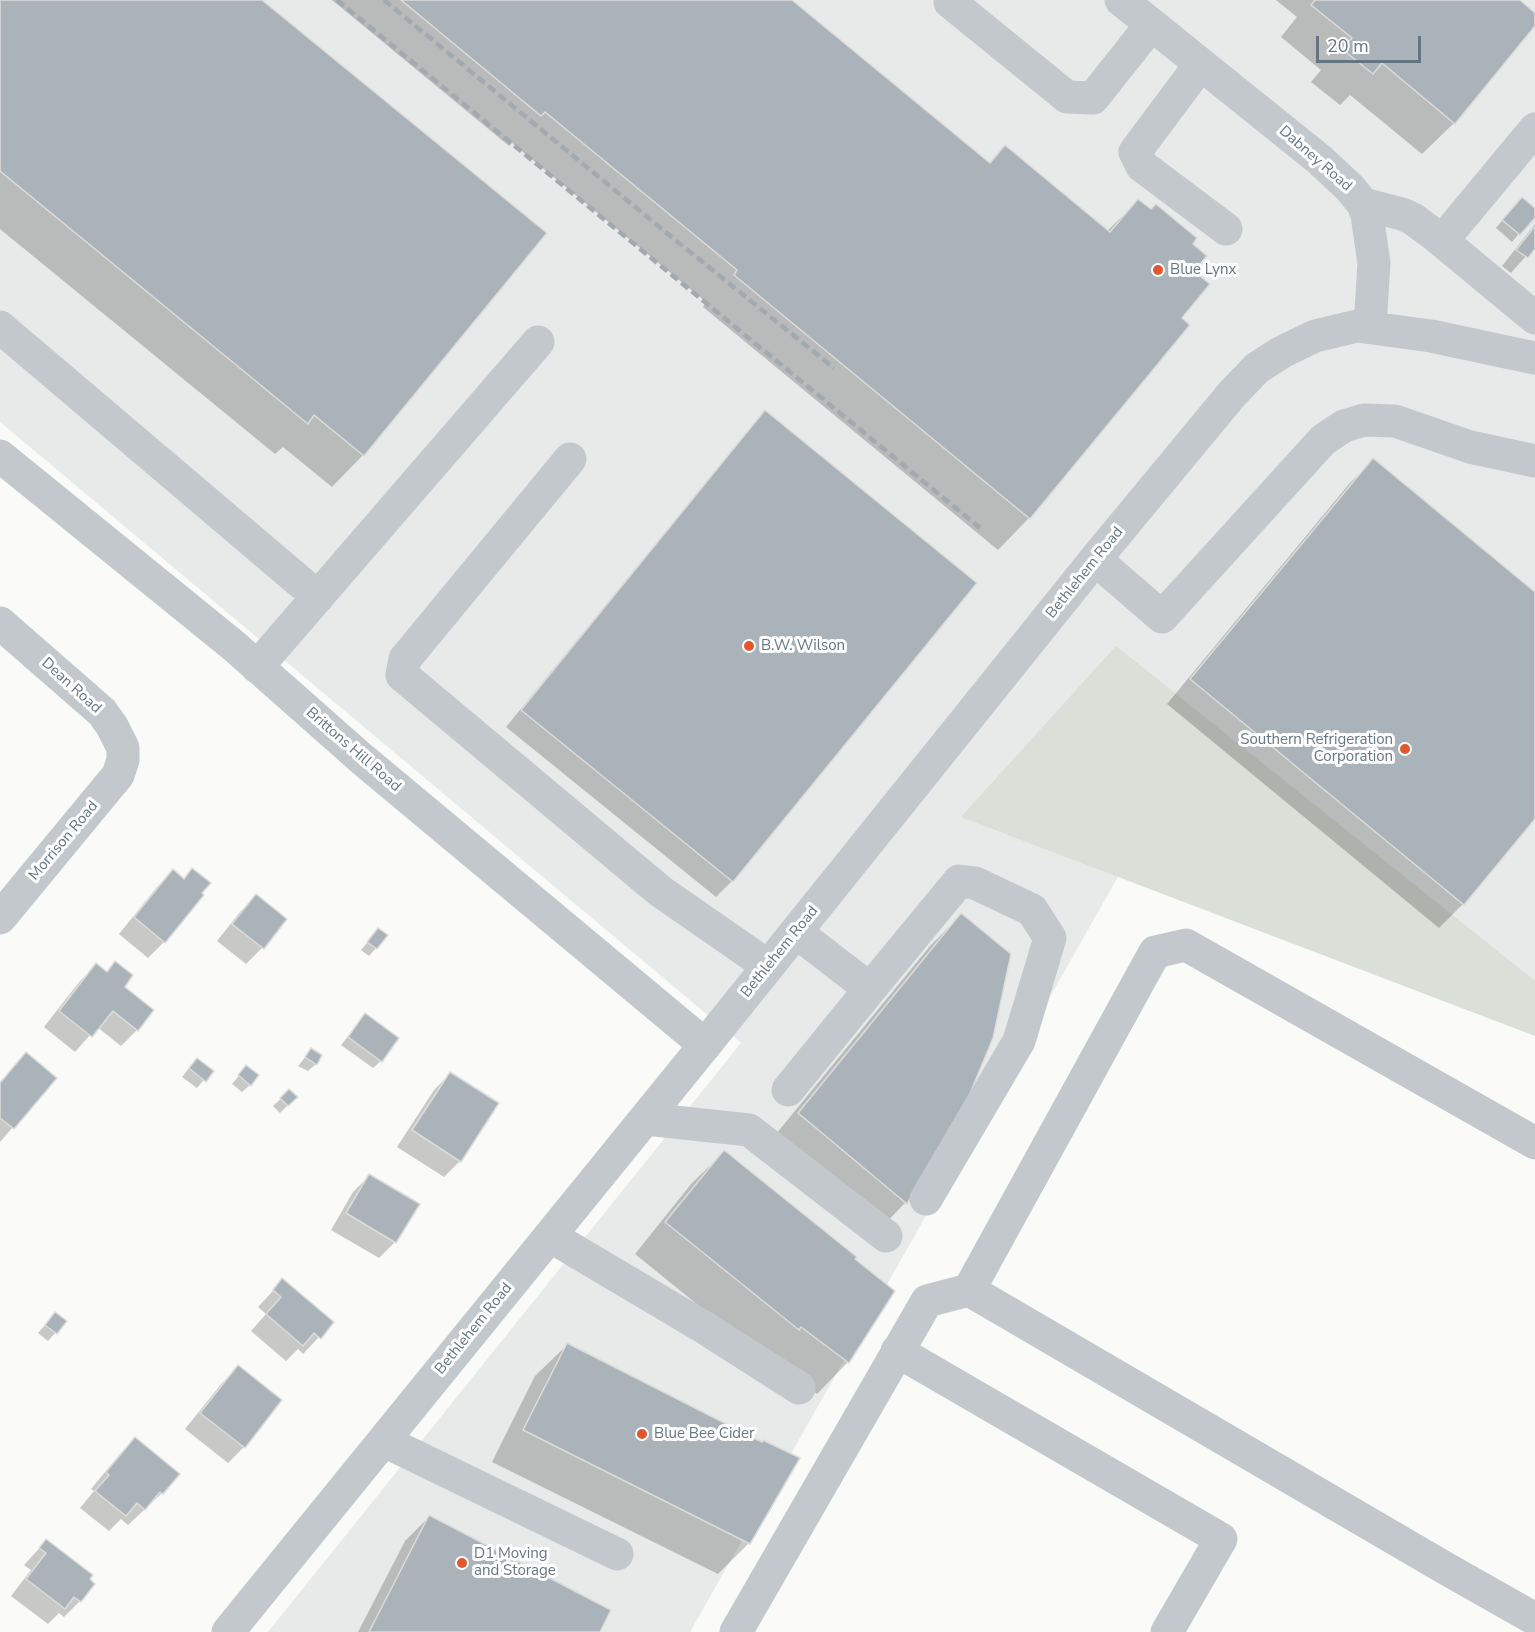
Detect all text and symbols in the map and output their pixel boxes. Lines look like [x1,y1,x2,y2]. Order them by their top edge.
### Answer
scale bar [1319,24,1424,62]
text: 20 m [1327,34,1369,58]
street label: Dabney Road [1275,122,1355,196]
place label: Blue Lynx [1170,261,1236,279]
marker: Blue Lynx [1151,263,1165,277]
street label: Bethlehem Road [1043,524,1127,622]
place label: B.W. Wilson [761,637,845,655]
marker: B.W. Wilson [742,639,756,653]
street label: Dean Road [37,654,105,718]
street label: Brittons Hill Road [302,704,404,796]
place label: Southern Refrigeration Corporation [1240,731,1393,766]
marker: Southern Refrigeration Corporation [1398,742,1412,756]
street label: Morrison Road [26,798,102,884]
street label: Bethlehem Road [738,903,822,1001]
street label: Bethlehem Road [432,1280,516,1378]
place label: Blue Bee Cider [654,1425,754,1443]
marker: Blue Bee Cider [635,1427,649,1441]
place label: D1 Moving and Storage [474,1545,556,1580]
marker: D1 Moving and Storage [455,1556,469,1570]

